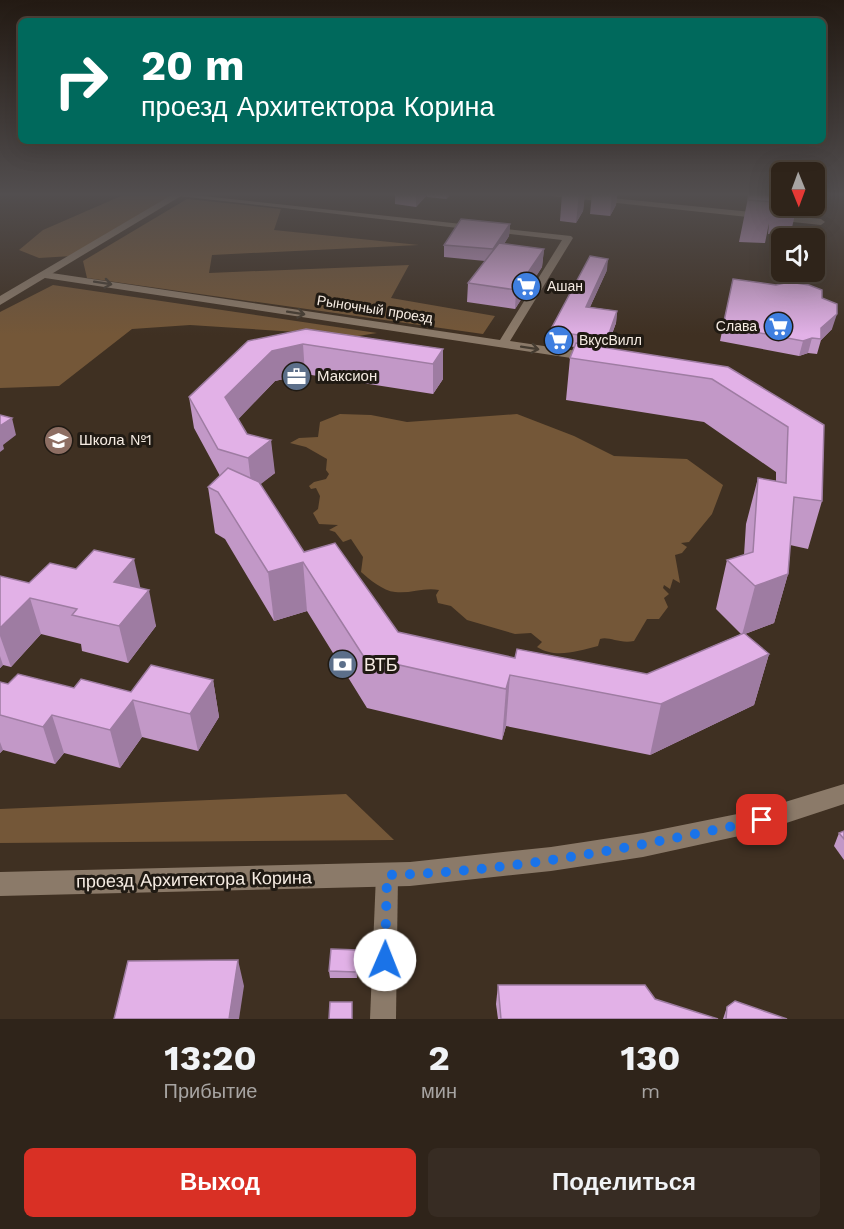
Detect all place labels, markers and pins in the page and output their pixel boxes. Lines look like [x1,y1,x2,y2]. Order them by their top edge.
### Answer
supermarket icon: Ашан [510,270,542,302]
place label: Ашан [547,278,583,294]
supermarket icon: Слава [762,310,794,342]
place label: Слава [716,318,757,334]
supermarket icon: ВкусВилл [542,324,574,356]
place label: ВкусВилл [579,332,642,348]
office icon: Максион [280,360,312,392]
place label: Максион [317,367,377,385]
school or university icon: Школа №1 [42,424,74,456]
place label: Школа №1 [79,431,152,449]
bank icon: ВТБ [327,648,359,680]
place label: ВТБ [364,654,398,675]
pin [736,794,787,845]

